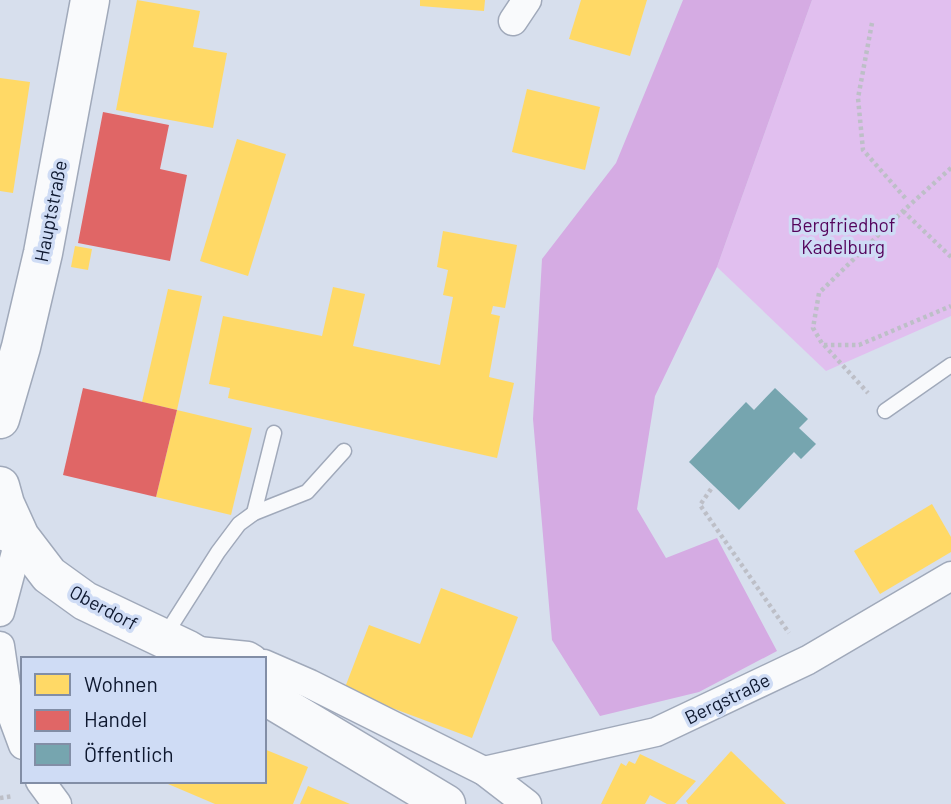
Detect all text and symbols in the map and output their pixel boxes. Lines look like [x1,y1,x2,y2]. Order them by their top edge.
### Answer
street label: Hauptstraße [29,158,71,264]
park label: Bergfriedhof Kadelburg [790,213,896,258]
street label: Oberdorf [66,580,142,634]
legend [21,657,266,783]
street label: Bergstraße [681,667,773,729]
text: Wohnen [84,671,158,696]
text: Handel [84,706,147,731]
text: Öffentlich [84,741,174,766]

